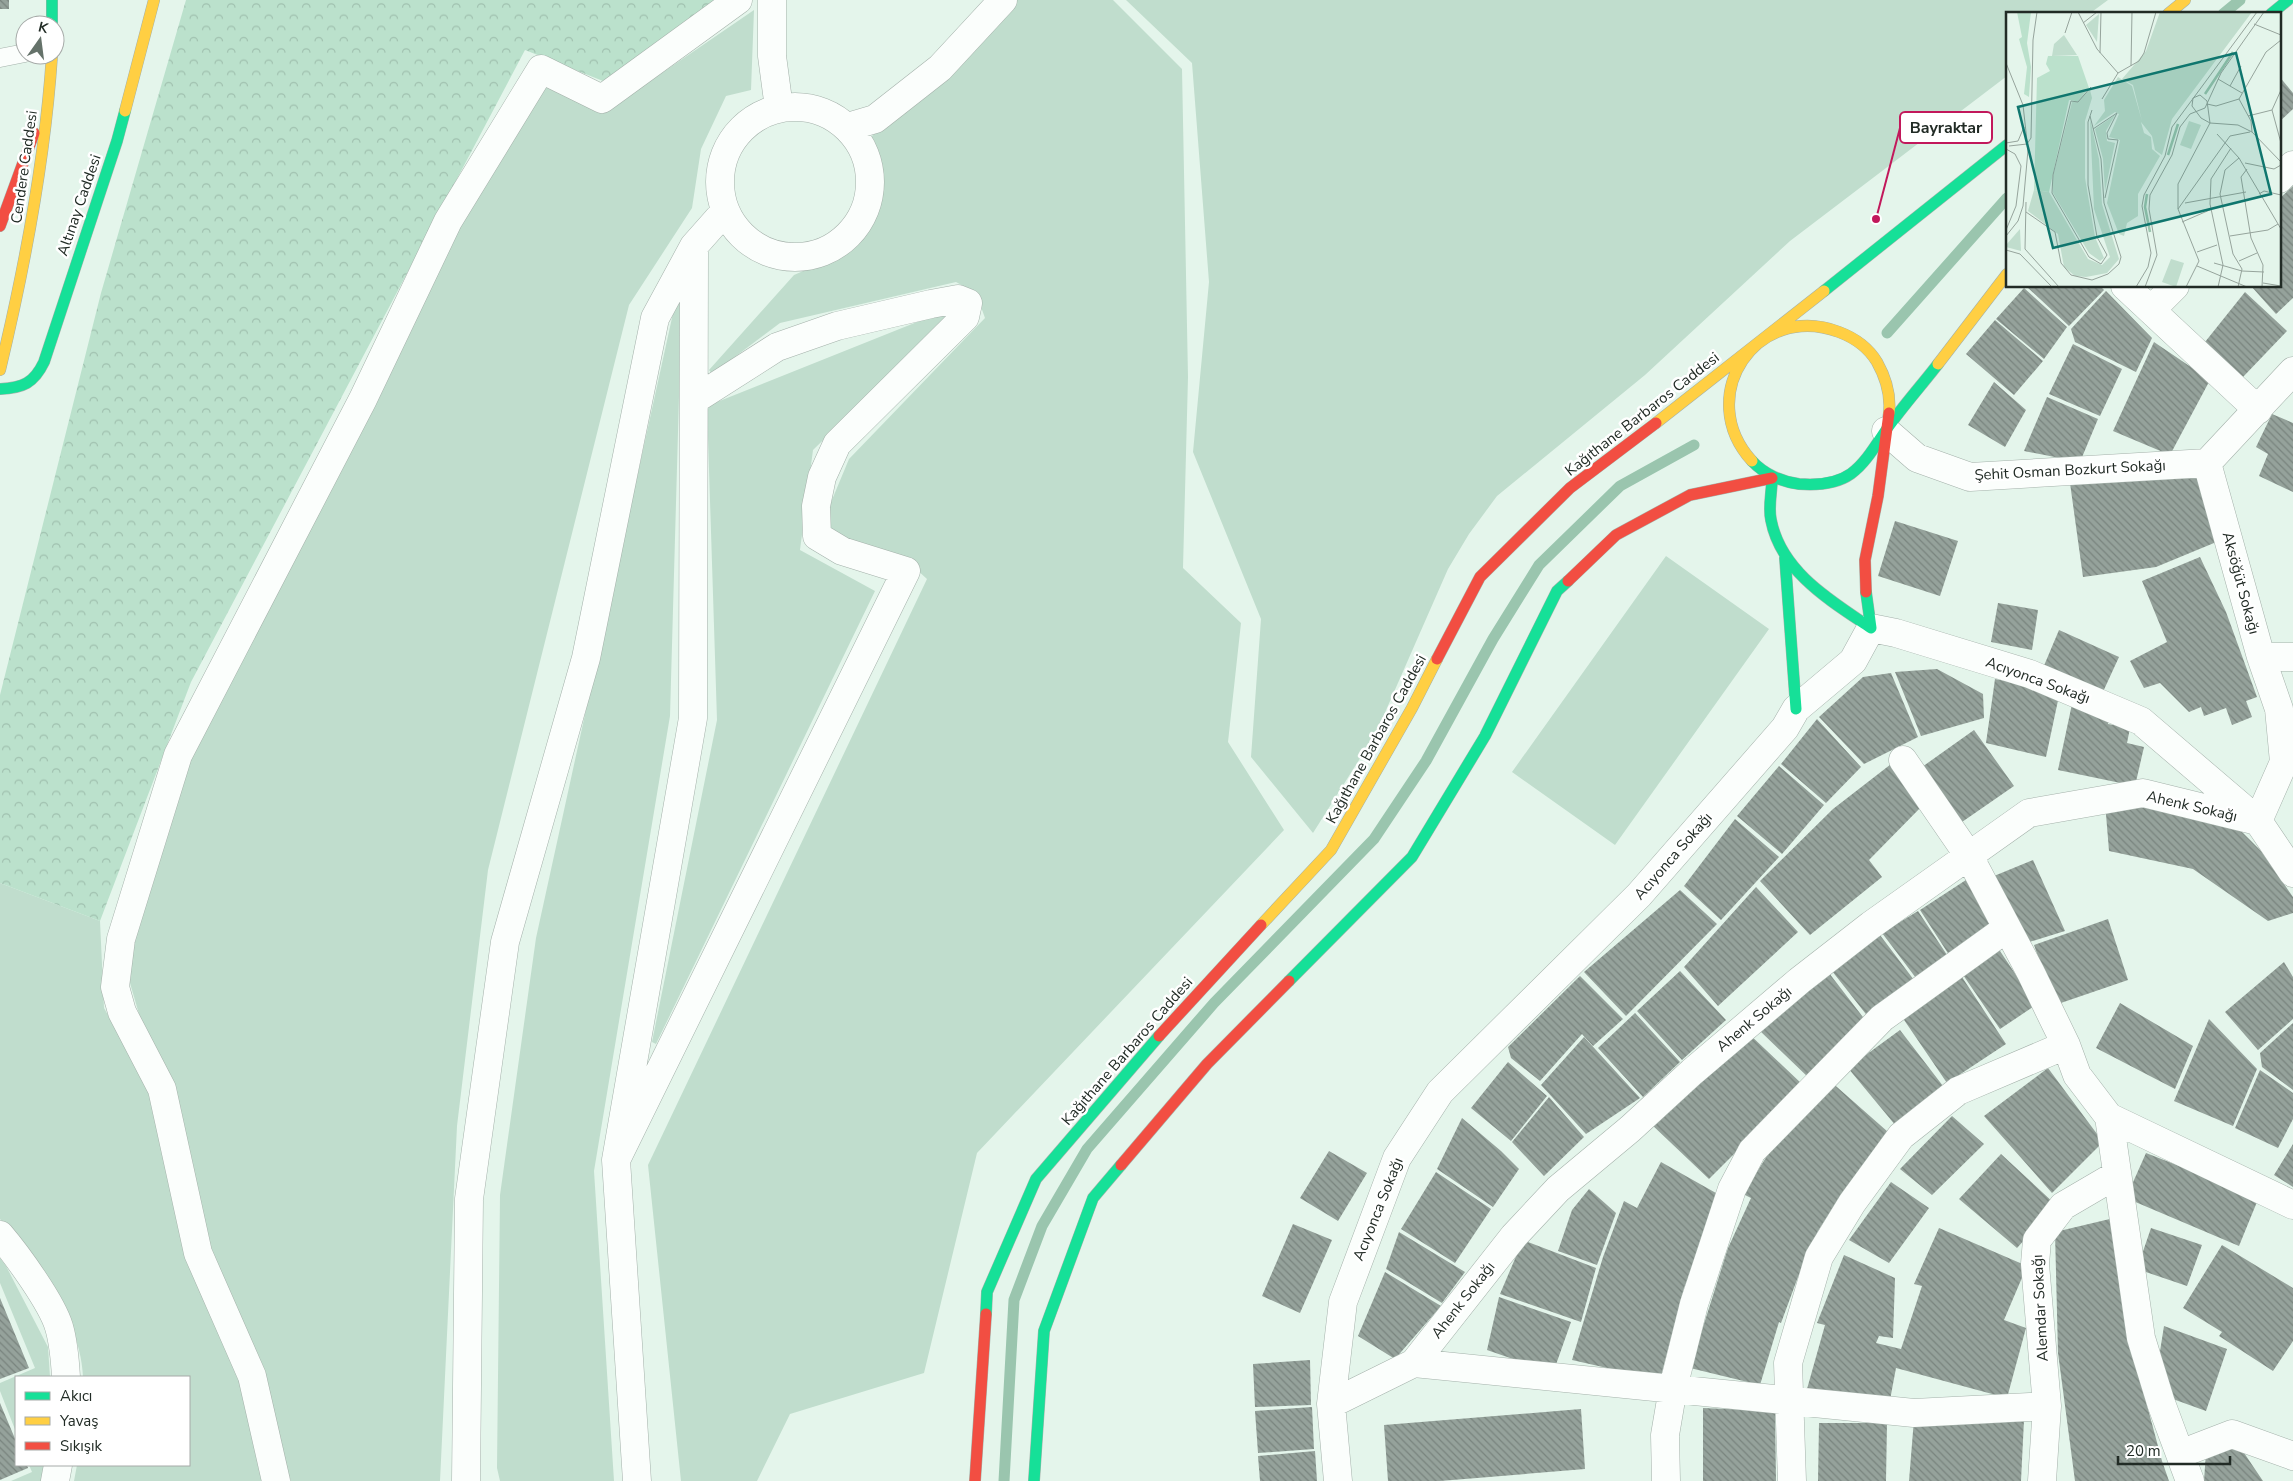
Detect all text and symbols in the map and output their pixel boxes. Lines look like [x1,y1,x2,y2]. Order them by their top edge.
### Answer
inset map [2006,12,2280,288]
north arrow [15,15,65,65]
text: K [36,18,51,38]
street label: Cendere Caddesi [6,109,42,225]
callout: Bayraktar [1900,112,1992,143]
text: Bayraktar [1910,117,1983,139]
street label: Altınay Caddesi [52,152,106,258]
street label: Kağıthane Barbaros Caddesi [1561,347,1723,481]
street label: Şehit Osman Bozkurt Sokağı [1974,455,2166,485]
street label: Aksöğüt Sokağı [2218,530,2264,636]
street label: Kağıthane Barbaros Caddesi [1321,651,1431,827]
street label: Acıyonca Sokağı [1983,652,2093,708]
street label: Ahenk Sokağı [2145,786,2239,826]
street label: Acıyonca Sokağı [1629,808,1717,904]
street label: Kağıthane Barbaros Caddesi [1057,973,1197,1129]
street label: Ahenk Sokağı [1712,982,1796,1056]
street label: Acıyonca Sokağı [1348,1154,1408,1264]
street label: Alemdar Sokağı [2027,1254,2053,1362]
street label: Ahenk Sokağı [1427,1257,1499,1343]
legend [15,1376,190,1466]
text: Akıcı [60,1386,92,1406]
text: Yavaş [59,1411,98,1431]
scale bar [2118,1434,2230,1466]
text: Sıkışık [60,1436,102,1456]
text: 20 m [2126,1441,2161,1461]

